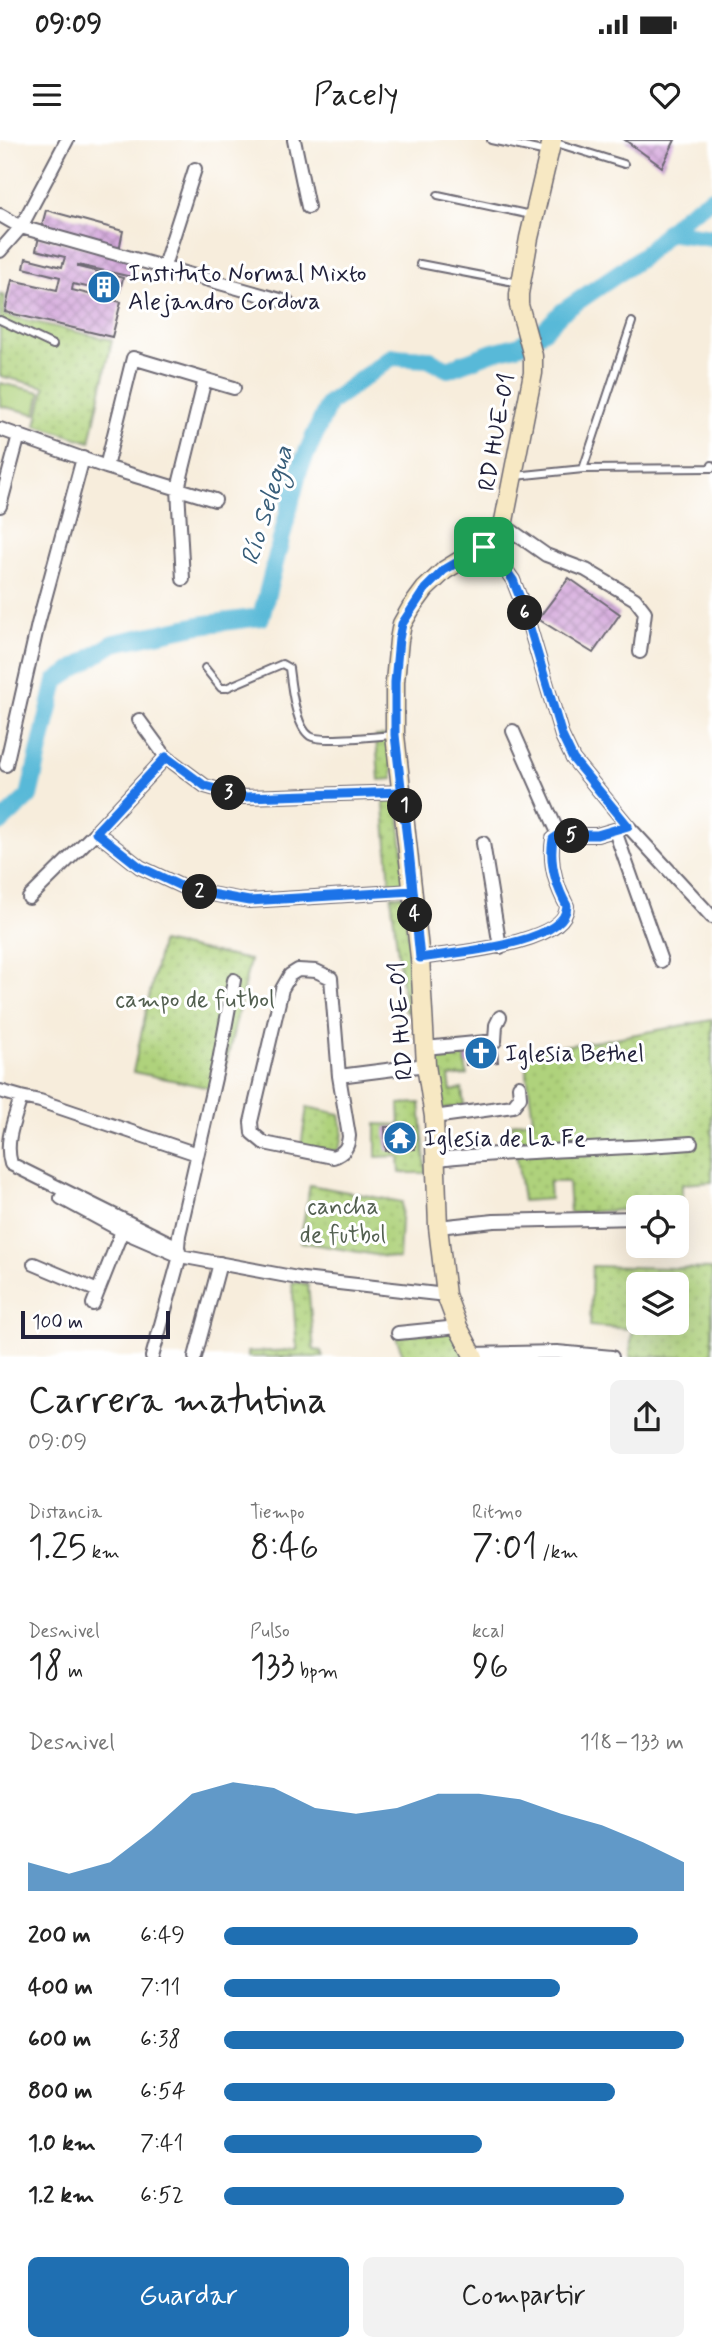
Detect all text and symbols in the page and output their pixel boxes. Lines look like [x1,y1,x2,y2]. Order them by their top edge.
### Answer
text: 09:09 [35,8,102,42]
text: Pacely [313,74,399,116]
icon: menu [28,76,66,114]
icon: heart [646,76,684,114]
place label: Instituto Normal Mixto Alejandro Cordova [128,259,367,318]
building icon: Instituto Normal Mixto Alejandro Cordova [85,268,123,306]
street label: RD HUE-01 [472,371,523,493]
water label: Río Selegua [234,442,304,570]
pin [454,517,514,577]
icon: arrive [465,528,503,566]
pin: 6 [508,596,542,630]
text: 6 [520,600,529,625]
pin: 3 [212,776,246,810]
text: 3 [224,780,233,805]
pin: 1 [388,788,422,824]
text: 1 [400,793,409,818]
pin: 5 [554,818,590,854]
text: 5 [566,823,577,848]
pin: 2 [182,874,218,910]
text: 2 [195,879,204,904]
pin: 4 [398,898,432,932]
text: 4 [409,902,420,927]
street label: RD HUE-01 [382,961,421,1081]
park label: campo de futbol [115,985,275,1016]
church icon: Iglesia Bethel [462,1034,500,1072]
place label: Iglesia Bethel [505,1039,644,1070]
temple icon: Iglesia de La Fe [381,1119,419,1157]
place label: Iglesia de La Fe [424,1124,586,1155]
park label: cancha de futbol [300,1192,386,1251]
map controls [626,1195,689,1335]
button: locate [626,1195,689,1258]
button: layers [626,1272,689,1335]
scale bar [21,1308,170,1340]
text: 100 m [32,1310,83,1335]
text: Carrera matutina [28,1377,327,1426]
button: share [610,1380,684,1454]
text: 09:09 [28,1428,87,1458]
text: Distancia [28,1500,102,1525]
text: Tiempo [250,1500,305,1525]
text: Ritmo [472,1500,522,1525]
text: 1.25 [28,1525,87,1571]
text: 8:46 [250,1525,319,1571]
text: 7:01 [472,1525,537,1571]
text: km [87,1540,120,1565]
text: /km [537,1540,578,1565]
text: Desnivel [28,1619,100,1644]
text: Pulso [250,1619,290,1644]
text: kcal [472,1619,504,1644]
text: 18 [28,1644,63,1690]
text: 133 [250,1644,295,1690]
text: 96 [472,1644,509,1690]
text: m [63,1659,83,1684]
text: bpm [295,1659,338,1684]
text: Desnivel [28,1728,115,1758]
text: 118–133 m [580,1728,684,1758]
text: 200 m [28,1921,91,1951]
text: 6:49 [140,1921,185,1951]
text: 400 m [28,1973,93,2003]
text: 7:11 [140,1973,180,2003]
text: 600 m [28,2025,91,2055]
text: 6:38 [140,2025,181,2055]
text: 800 m [28,2077,92,2107]
text: 6:54 [140,2077,186,2107]
text: 1.0 km [28,2129,96,2159]
text: 7:41 [140,2129,183,2159]
text: 1.2 km [28,2181,94,2211]
text: 6:52 [140,2181,184,2211]
button: Guardar [28,2257,349,2337]
button: Compartir [363,2257,684,2337]

